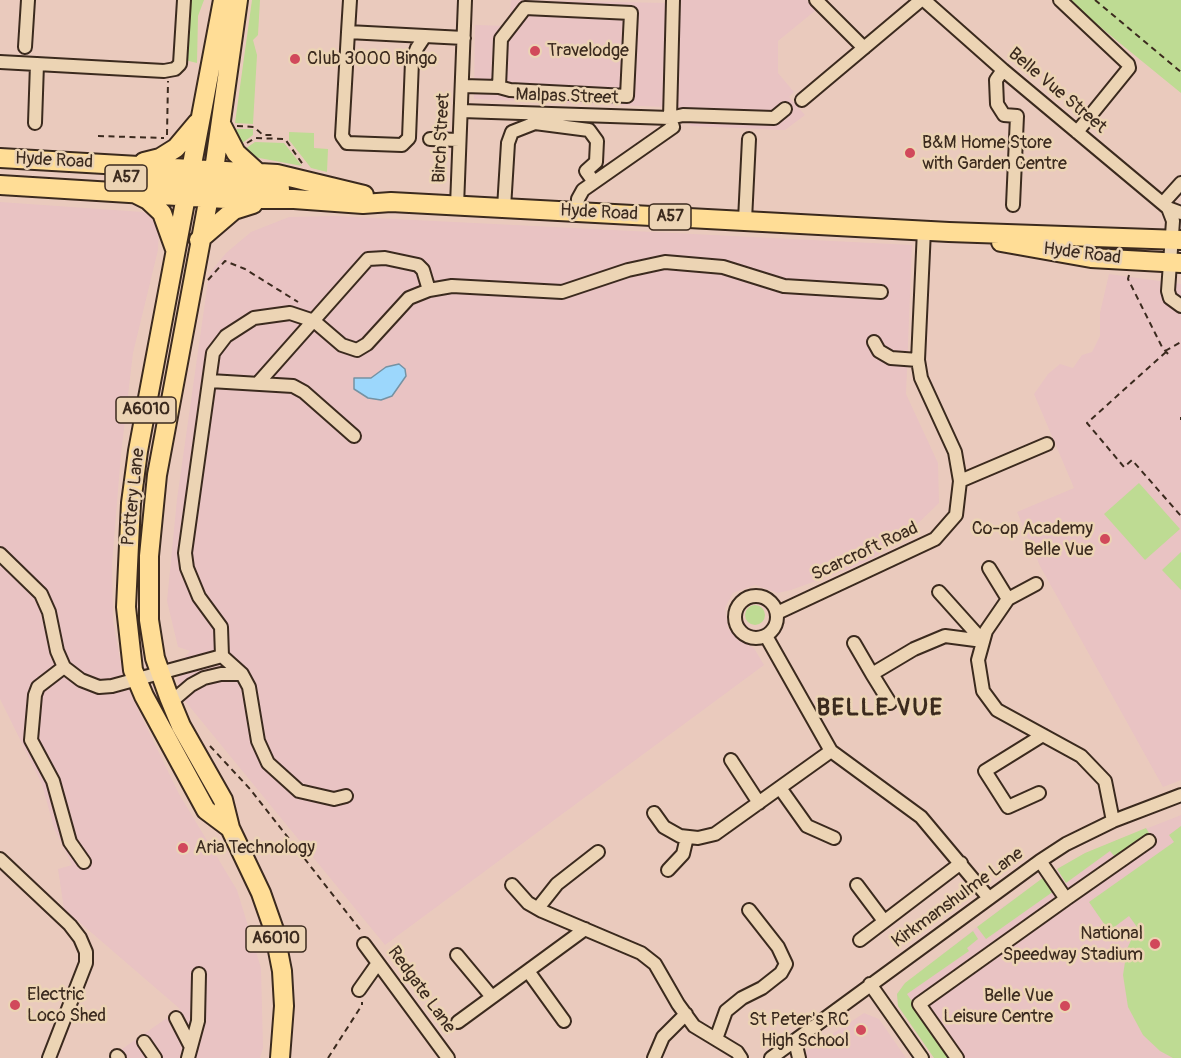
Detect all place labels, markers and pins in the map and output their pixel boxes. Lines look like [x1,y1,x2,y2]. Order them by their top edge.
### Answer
place label: Travelodge [547,40,629,62]
marker: Travelodge [528,44,542,58]
place label: Club 3000 Bingo [307,48,437,70]
marker: Club 3000 Bingo [288,52,302,66]
place label: B&M Home Store with Garden Centre [922,132,1067,174]
marker: B&M Home Store with Garden Centre [903,146,917,160]
place label: Co-op Academy Belle Vue [972,518,1093,560]
marker: Co-op Academy Belle Vue [1098,532,1112,546]
place label: Aria Technology [195,837,315,859]
marker: Aria Technology [176,841,190,855]
place label: National Speedway Stadium [1003,923,1143,966]
marker: National Speedway Stadium [1148,937,1162,951]
place label: Electric Loco Shed [27,984,106,1026]
place label: Belle Vue Leisure Centre [943,985,1053,1028]
marker: Electric Loco Shed [8,998,22,1012]
marker: Belle Vue Leisure Centre [1058,999,1072,1013]
place label: St Peter's RC High School [749,1009,849,1052]
marker: St Peter's RC High School [854,1023,868,1037]

